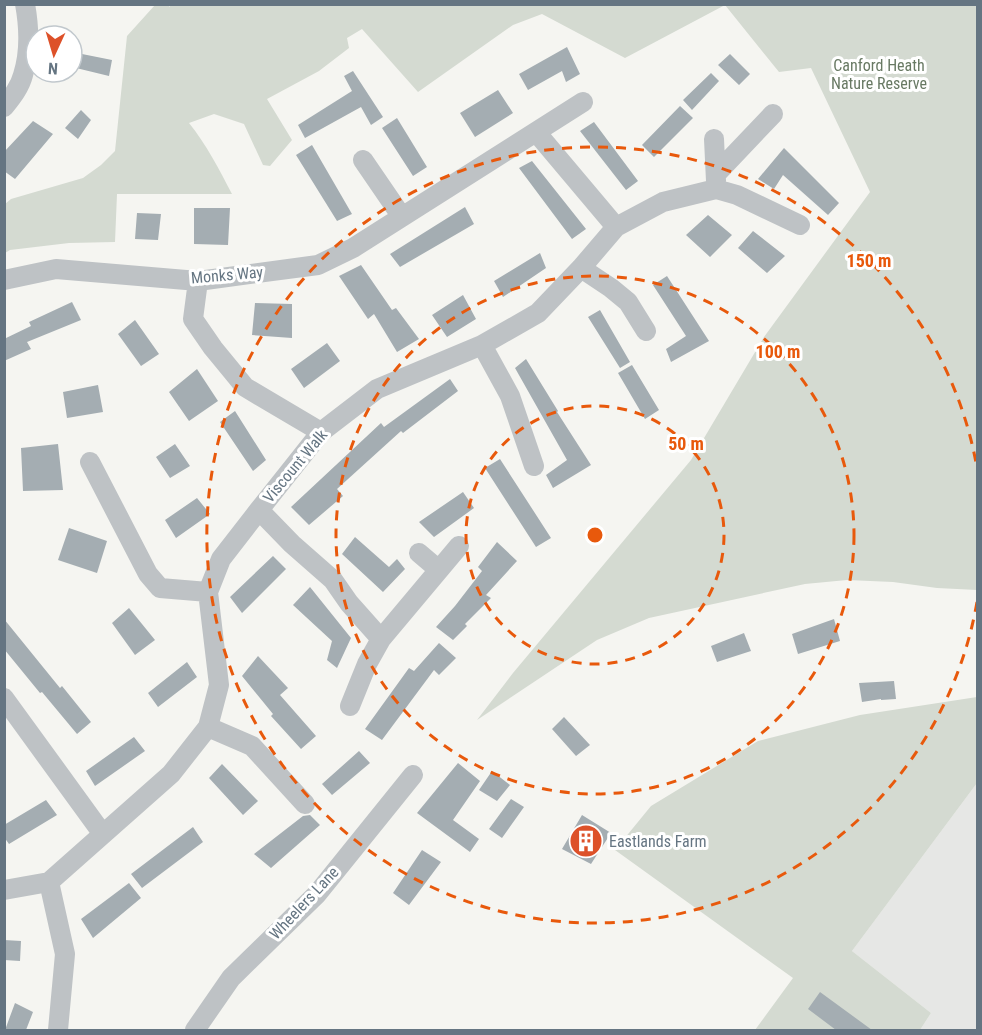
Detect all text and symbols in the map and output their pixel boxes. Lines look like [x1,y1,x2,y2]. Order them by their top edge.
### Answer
north arrow [24,24,84,84]
park label: Canford Heath Nature Reserve [831,56,927,93]
text: N [47,59,59,78]
text: 150 m [847,250,891,271]
street label: Monks Way [190,262,264,288]
text: 100 m [756,341,800,362]
street label: Viscount Walk [259,425,332,506]
text: 50 m [668,433,704,454]
centre of rings [585,525,605,545]
building icon: Eastlands Farm [568,823,604,859]
place label: Eastlands Farm [609,832,707,851]
street label: Wheelers Lane [266,863,342,943]

